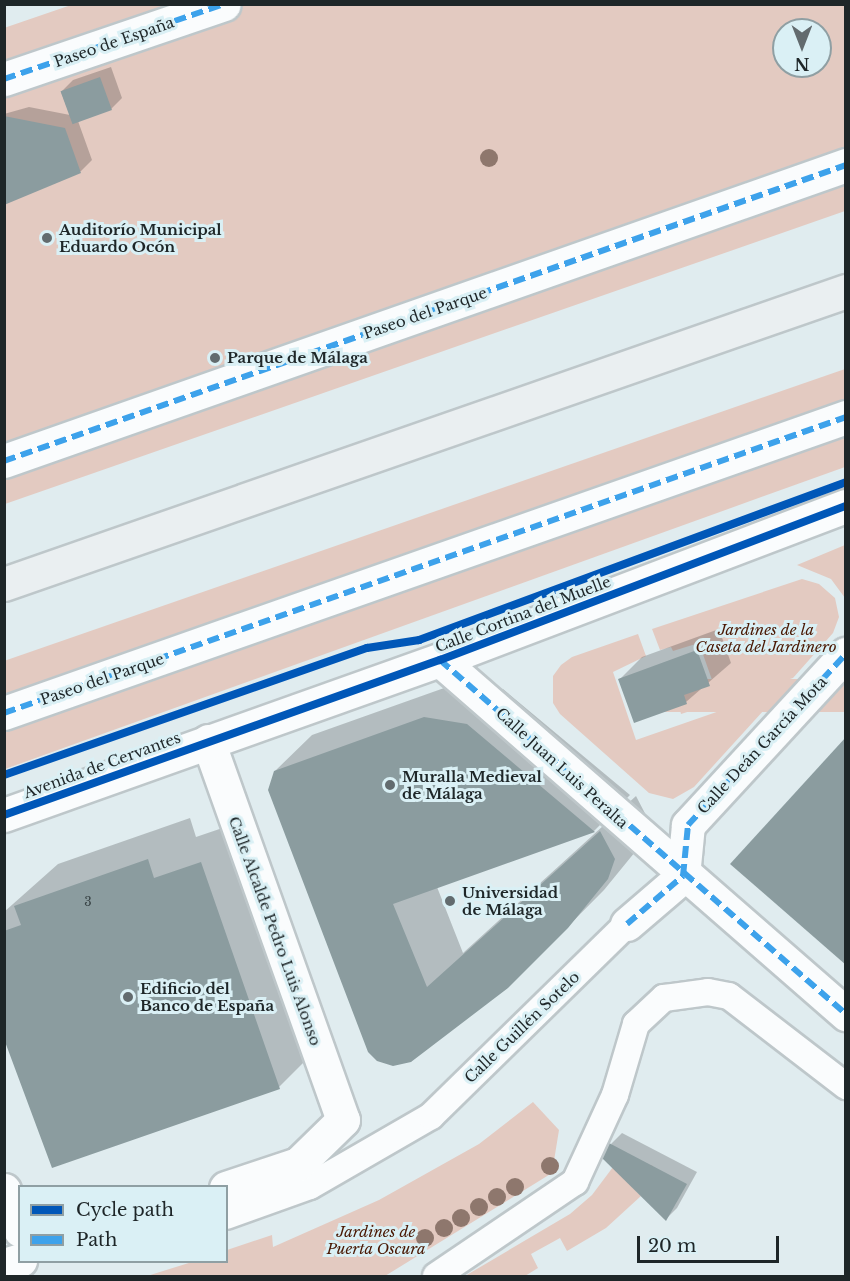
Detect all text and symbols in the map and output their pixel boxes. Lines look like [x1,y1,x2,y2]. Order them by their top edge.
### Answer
street label: Paseo de España [52,13,176,71]
north arrow [772,18,832,78]
text: N [794,54,810,74]
place label: Auditorío Municipal Eduardo Ocón [59,220,222,255]
marker: Auditorío Municipal Eduardo Ocón [40,231,54,245]
street label: Paseo del Parque [361,283,489,343]
place label: Parque de Málaga [227,349,368,367]
marker: Parque de Málaga [208,351,222,365]
street label: Calle Cortina del Muelle [433,572,613,656]
park label: Jardines de la Caseta del Jardinero [695,620,837,655]
street label: Paseo del Parque [38,649,166,709]
street label: Calle Deán García Mota [693,672,831,818]
street label: Calle Juan Luis Peralta [492,704,632,832]
street label: Avenida de Cervantes [21,728,183,802]
place label: Muralla Medieval de Málaga [402,767,542,802]
marker: Muralla Medieval de Málaga [383,778,397,792]
street label: Calle Alcalde Pedro Luis Alonso [225,813,325,1049]
place label: Universidad de Málaga [462,883,558,918]
marker: Universidad de Málaga [443,894,457,908]
house number: 3 [84,895,92,909]
street label: Calle Guillén Sotelo [461,968,583,1086]
place label: Edificio del Banco de España [140,979,274,1014]
marker: Edificio del Banco de España [121,990,135,1004]
legend [18,1185,228,1263]
text: Cycle path [76,1199,174,1221]
park label: Jardines de Puerta Oscura [326,1222,426,1257]
scale bar [640,1224,782,1262]
text: Path [76,1229,117,1251]
text: 20 m [648,1235,696,1257]

